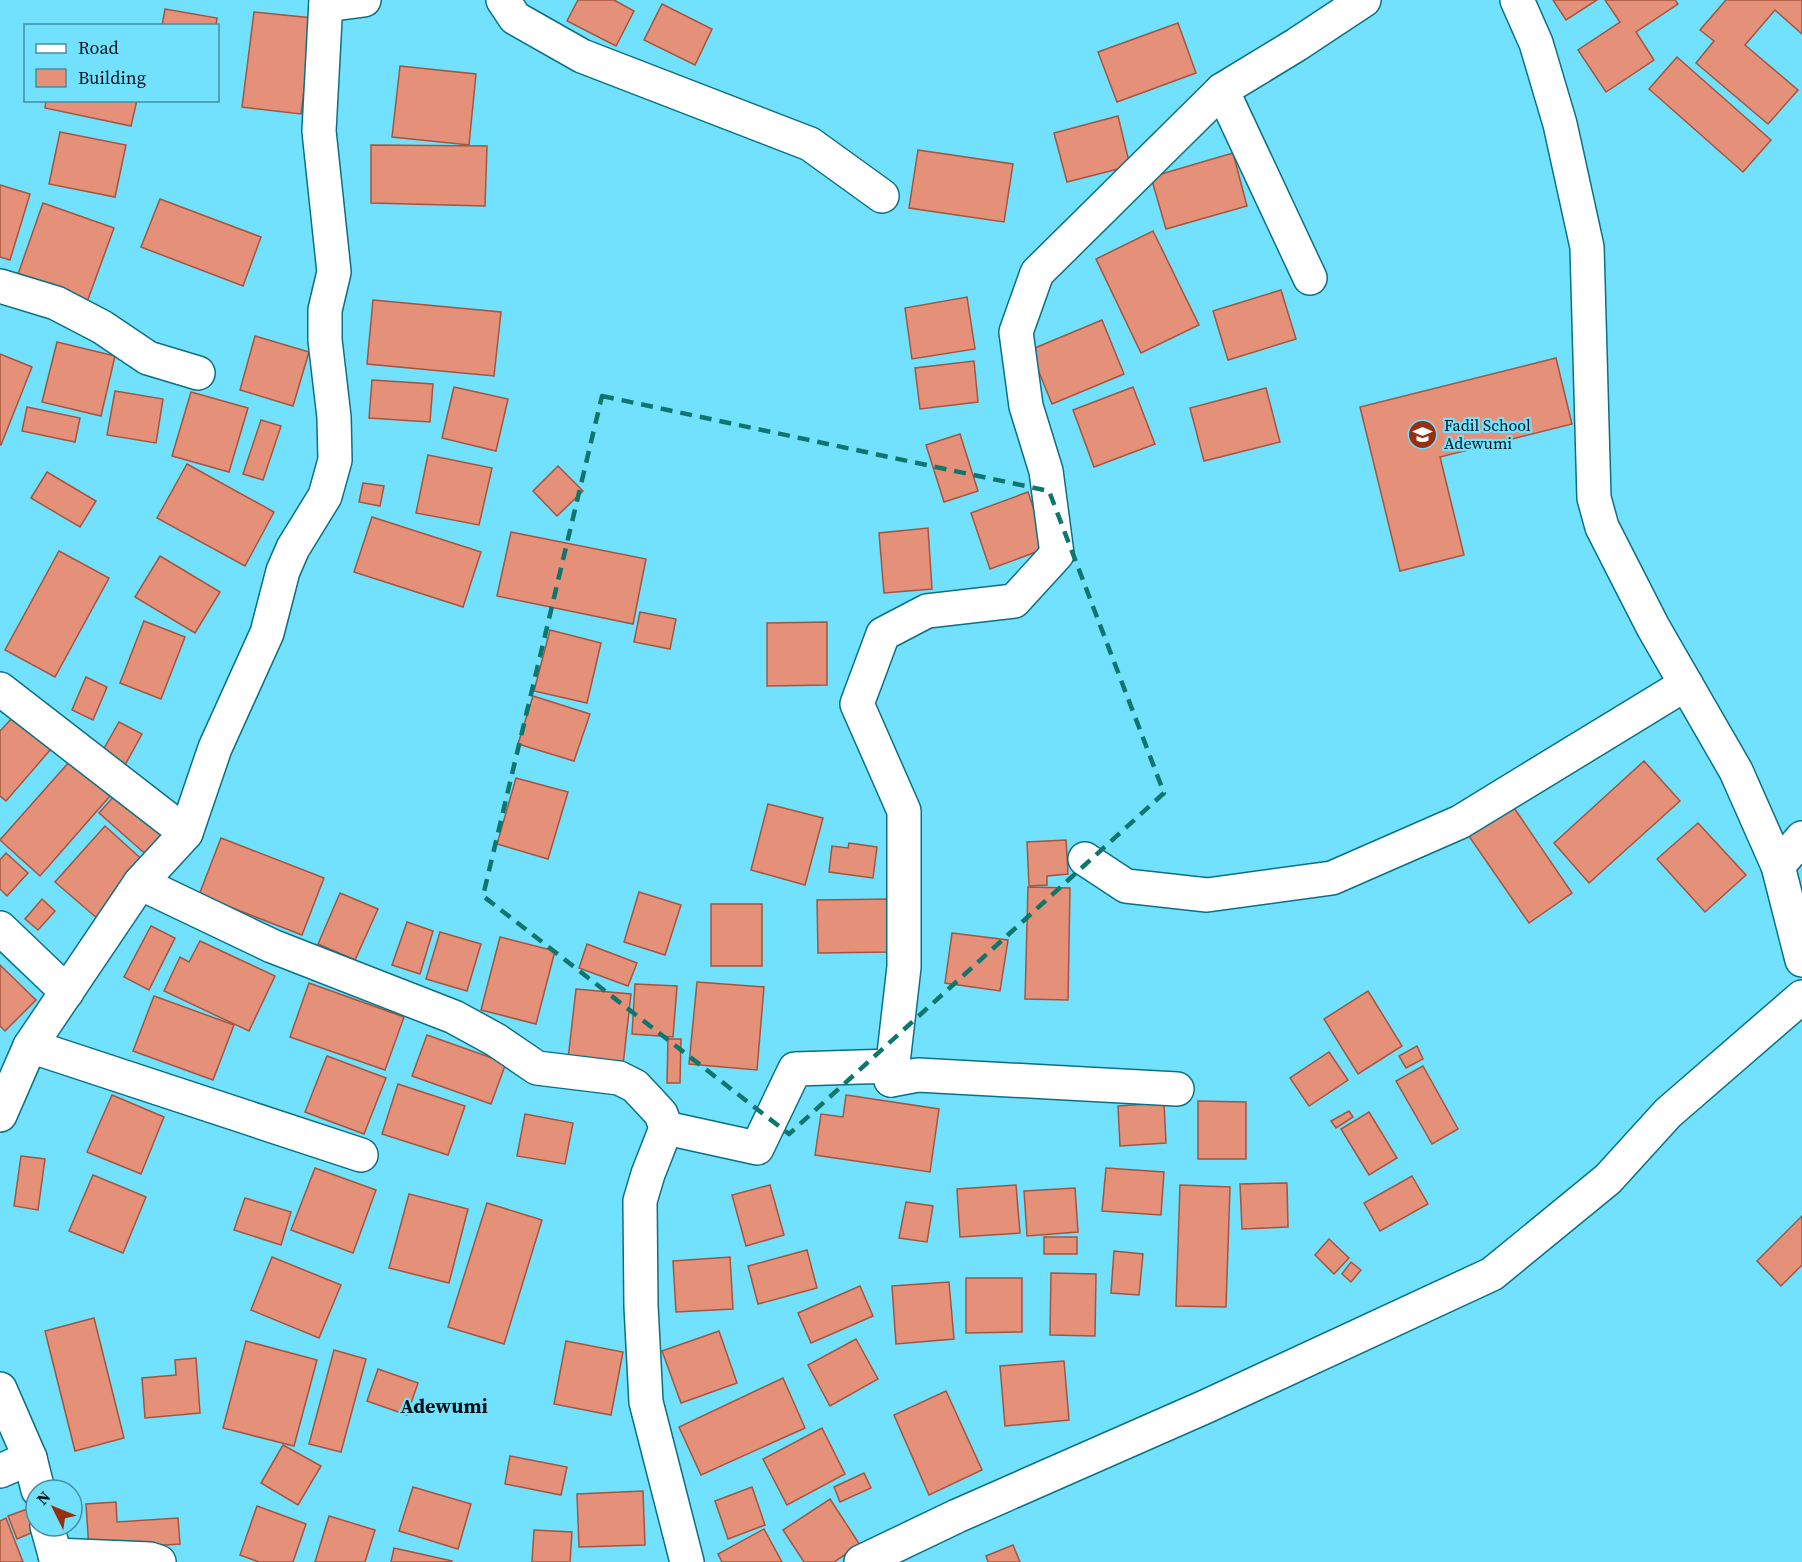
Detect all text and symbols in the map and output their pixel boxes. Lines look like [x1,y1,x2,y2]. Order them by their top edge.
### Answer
legend [24,24,219,102]
text: Road [78,35,119,60]
text: Building [78,65,146,90]
place label: Fadil School Adewumi [1444,414,1531,454]
school or university icon: Fadil School Adewumi [1407,418,1439,450]
district label: Adewumi [400,1392,488,1420]
north arrow [24,1478,84,1538]
text: N [31,1486,55,1510]

